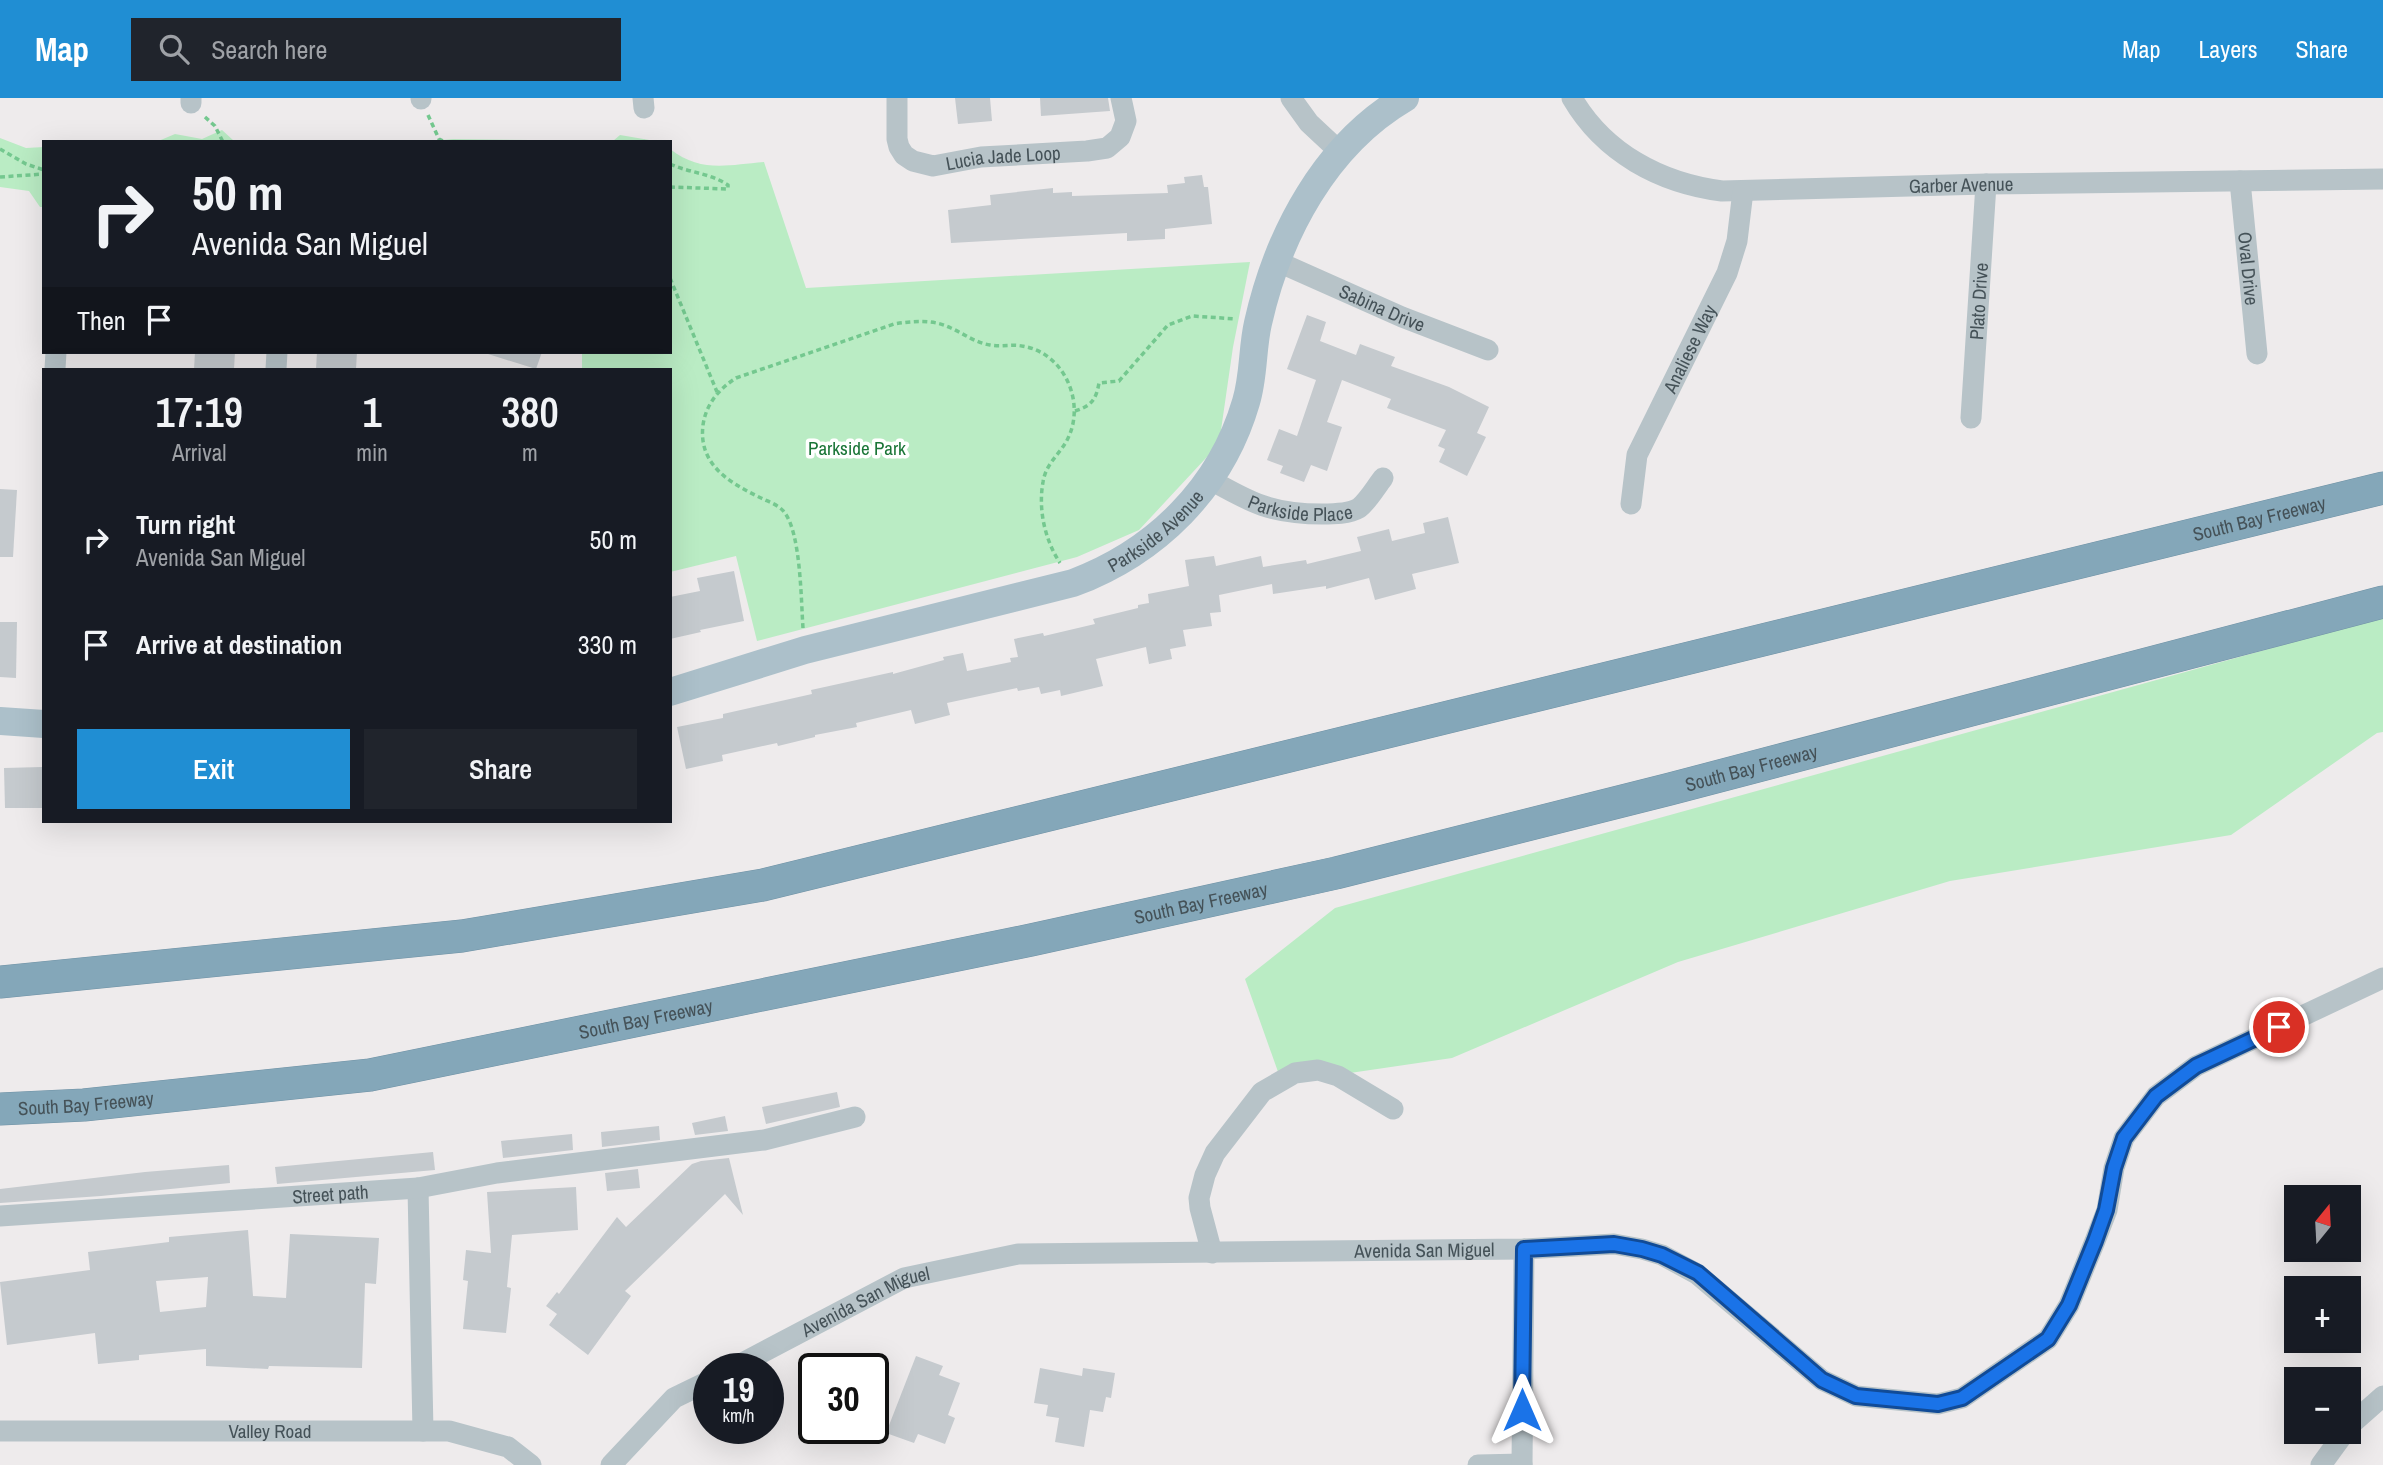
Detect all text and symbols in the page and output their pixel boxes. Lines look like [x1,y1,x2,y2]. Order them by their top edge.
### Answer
search box [131,18,621,81]
text: Map [35,27,89,71]
icon: search [155,30,193,68]
text: Search here [211,32,327,67]
text: Map [2122,33,2160,65]
text: Layers [2198,33,2257,65]
text: Share [2295,33,2348,65]
street label: Lucia Jade Loop [944,140,1061,176]
text: 50 m [192,159,284,225]
icon: right [77,168,168,259]
street label: Garber Avenue [1908,171,2013,199]
text: Avenida San Miguel [192,222,428,265]
street label: Oval Drive [2232,231,2265,307]
street label: Plato Drive [1963,262,1994,341]
street label: Sabina Drive [1335,278,1429,338]
street label: Analiese Way [1656,300,1723,398]
icon: arrive [140,301,178,339]
text: Then [77,303,126,338]
text: 17:19 [155,384,243,440]
text: 1 [362,384,382,440]
text: 380 [501,384,559,440]
park label: Parkside Park [808,435,906,461]
text: Arrival [172,437,226,468]
text: min [356,437,388,468]
text: m [522,437,538,468]
street label: Parkside Avenue [1103,484,1209,578]
street label: Parkside Place [1244,488,1355,527]
street label: South Bay Freeway [2190,489,2329,547]
text: Turn right [136,507,235,542]
icon: right [77,521,115,559]
text: 50 m [590,522,637,557]
text: Avenida San Miguel [136,542,306,573]
icon: arrive [77,626,115,664]
text: Arrive at destination [136,627,342,662]
text: 330 m [578,627,637,662]
button: Exit [77,729,350,809]
button: Share [364,729,637,809]
street label: South Bay Freeway [1682,738,1821,798]
street label: South Bay Freeway [1131,875,1270,930]
street label: South Bay Freeway [576,992,715,1045]
pin [2249,997,2309,1057]
icon: arrive [2260,1008,2298,1046]
street label: South Bay Freeway [17,1085,155,1121]
street label: Street path [291,1178,369,1209]
north arrow [2284,1185,2361,1262]
map controls [2284,1185,2361,1444]
street label: Avenida San Miguel [1353,1236,1494,1264]
street label: Avenida San Miguel [796,1260,932,1343]
button: + [2284,1276,2361,1353]
speed limit sign: 30 [798,1353,889,1444]
text: 19 [723,1366,754,1413]
button: − [2284,1367,2361,1444]
position arrow [1485,1373,1559,1447]
text: km/h [723,1403,755,1428]
street label: Valley Road [229,1418,311,1444]

